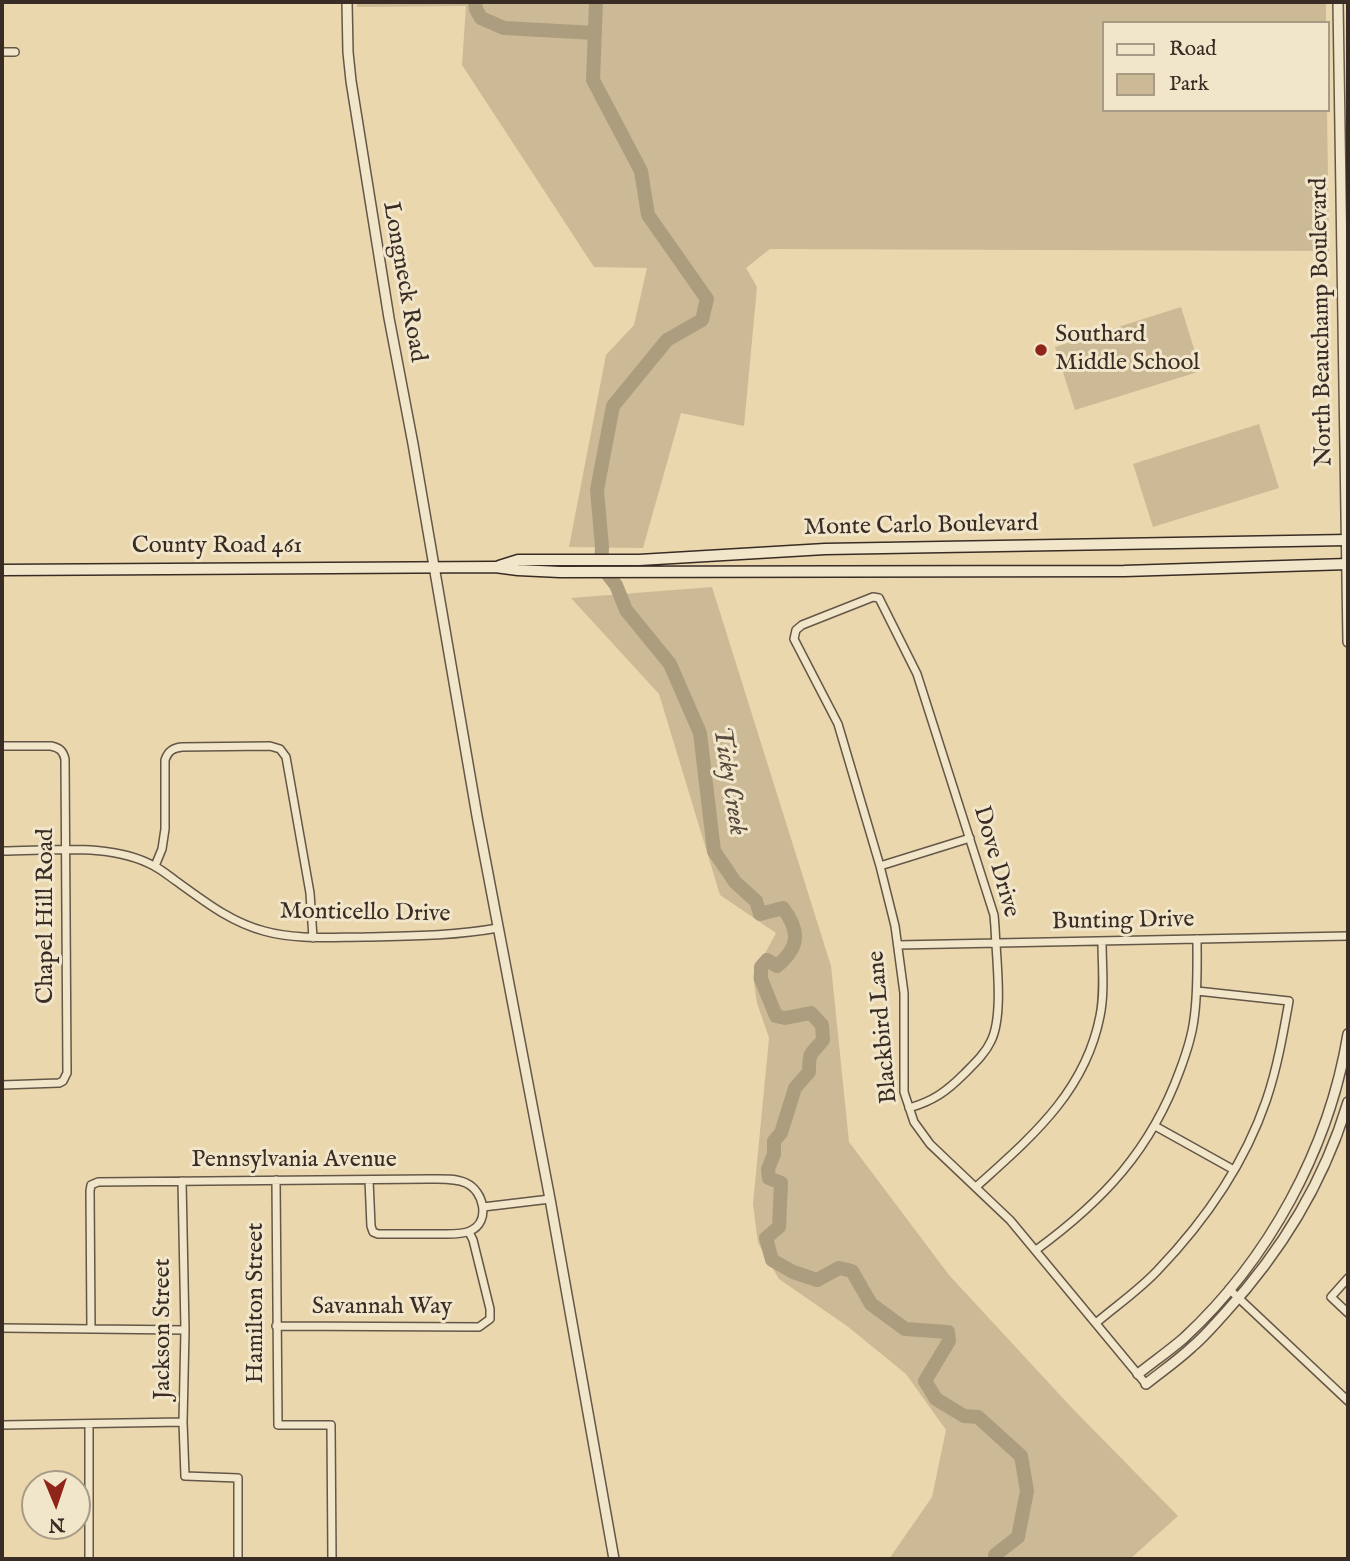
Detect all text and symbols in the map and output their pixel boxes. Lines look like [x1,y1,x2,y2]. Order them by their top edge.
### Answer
legend [1102,21,1329,112]
text: Road [1169,36,1216,63]
text: Park [1169,71,1209,98]
street label: North Beauchamp Boulevard [1306,177,1340,467]
street label: Longneck Road [375,200,431,364]
place label: Southard Middle School [1055,322,1200,378]
marker: Southard Middle School [1033,342,1049,358]
street label: Monte Carlo Boulevard [804,511,1038,543]
street label: County Road 461 [132,533,302,561]
water label: Ticky Creek [704,724,752,838]
street label: Dove Drive [965,803,1025,921]
street label: Chapel Hill Road [33,828,61,1004]
street label: Monticello Drive [279,898,451,930]
street label: Bunting Drive [1051,906,1195,938]
street label: Blackbird Lane [863,949,905,1105]
street label: Pennsylvania Avenue [191,1147,397,1175]
street label: Hamilton Street [243,1222,271,1384]
street label: Jackson Street [150,1258,178,1400]
street label: Savannah Way [312,1294,452,1322]
north arrow [21,1470,91,1540]
text: N [48,1512,65,1536]

